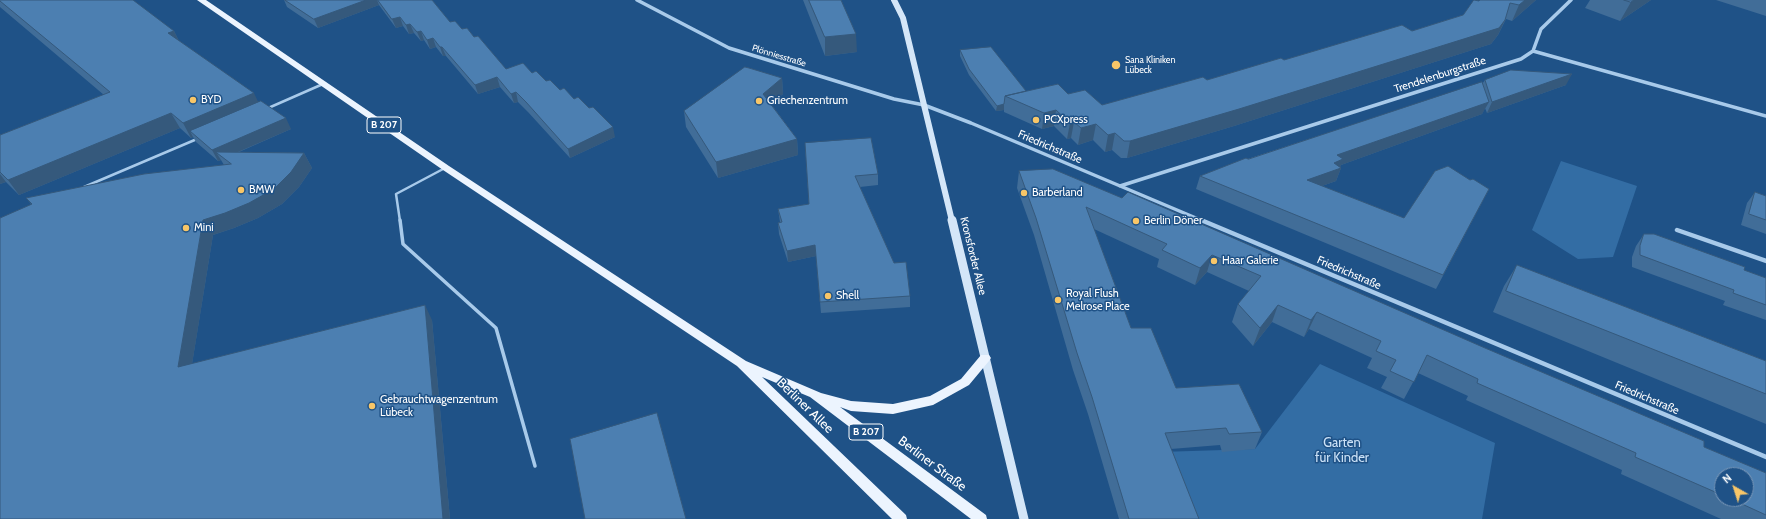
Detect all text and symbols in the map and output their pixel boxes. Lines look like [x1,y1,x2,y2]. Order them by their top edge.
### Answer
street label: Plönniesstraße [751,43,807,69]
street label: Trendelenburgstraße [1392,54,1488,96]
place label: Sana Kliniken Lübeck [1125,55,1175,76]
marker: Sana Kliniken Lübeck [1110,59,1122,71]
place label: BYD [201,93,222,107]
place label: Griechenzentrum [767,94,848,108]
marker: BYD [188,95,198,105]
marker: Griechenzentrum [754,96,764,106]
place label: PCXpress [1044,113,1088,127]
marker: PCXpress [1031,115,1041,125]
road number: B 207 [367,117,401,133]
street label: Friedrichstraße [1016,128,1084,166]
place label: BMW [249,183,275,197]
marker: BMW [236,185,246,195]
place label: Barberland [1032,186,1083,200]
marker: Barberland [1019,188,1029,198]
place label: Berlin Döner [1144,214,1202,228]
street label: Kronsforder Allee [957,216,989,296]
marker: Berlin Döner [1131,216,1141,226]
place label: Mini [194,221,214,235]
marker: Mini [181,223,191,233]
place label: Haar Galerie [1222,254,1278,268]
street label: Friedrichstraße [1315,254,1383,292]
marker: Haar Galerie [1209,256,1219,266]
place label: Royal Flush Melrose Place [1066,287,1130,313]
place label: Shell [836,289,859,303]
marker: Shell [823,291,833,301]
marker: Royal Flush Melrose Place [1053,295,1063,305]
street label: Berliner Allee [773,375,837,437]
street label: Friedrichstraße [1613,379,1681,417]
place label: Gebrauchtwagenzentrum Lübeck [380,393,498,419]
marker: Gebrauchtwagenzentrum Lübeck [367,401,377,411]
road number: B 207 [849,424,883,440]
street label: Berliner Straße [895,433,969,495]
park label: Garten für Kinder [1315,435,1369,466]
north arrow [1714,467,1754,507]
text: N [1720,471,1735,486]

